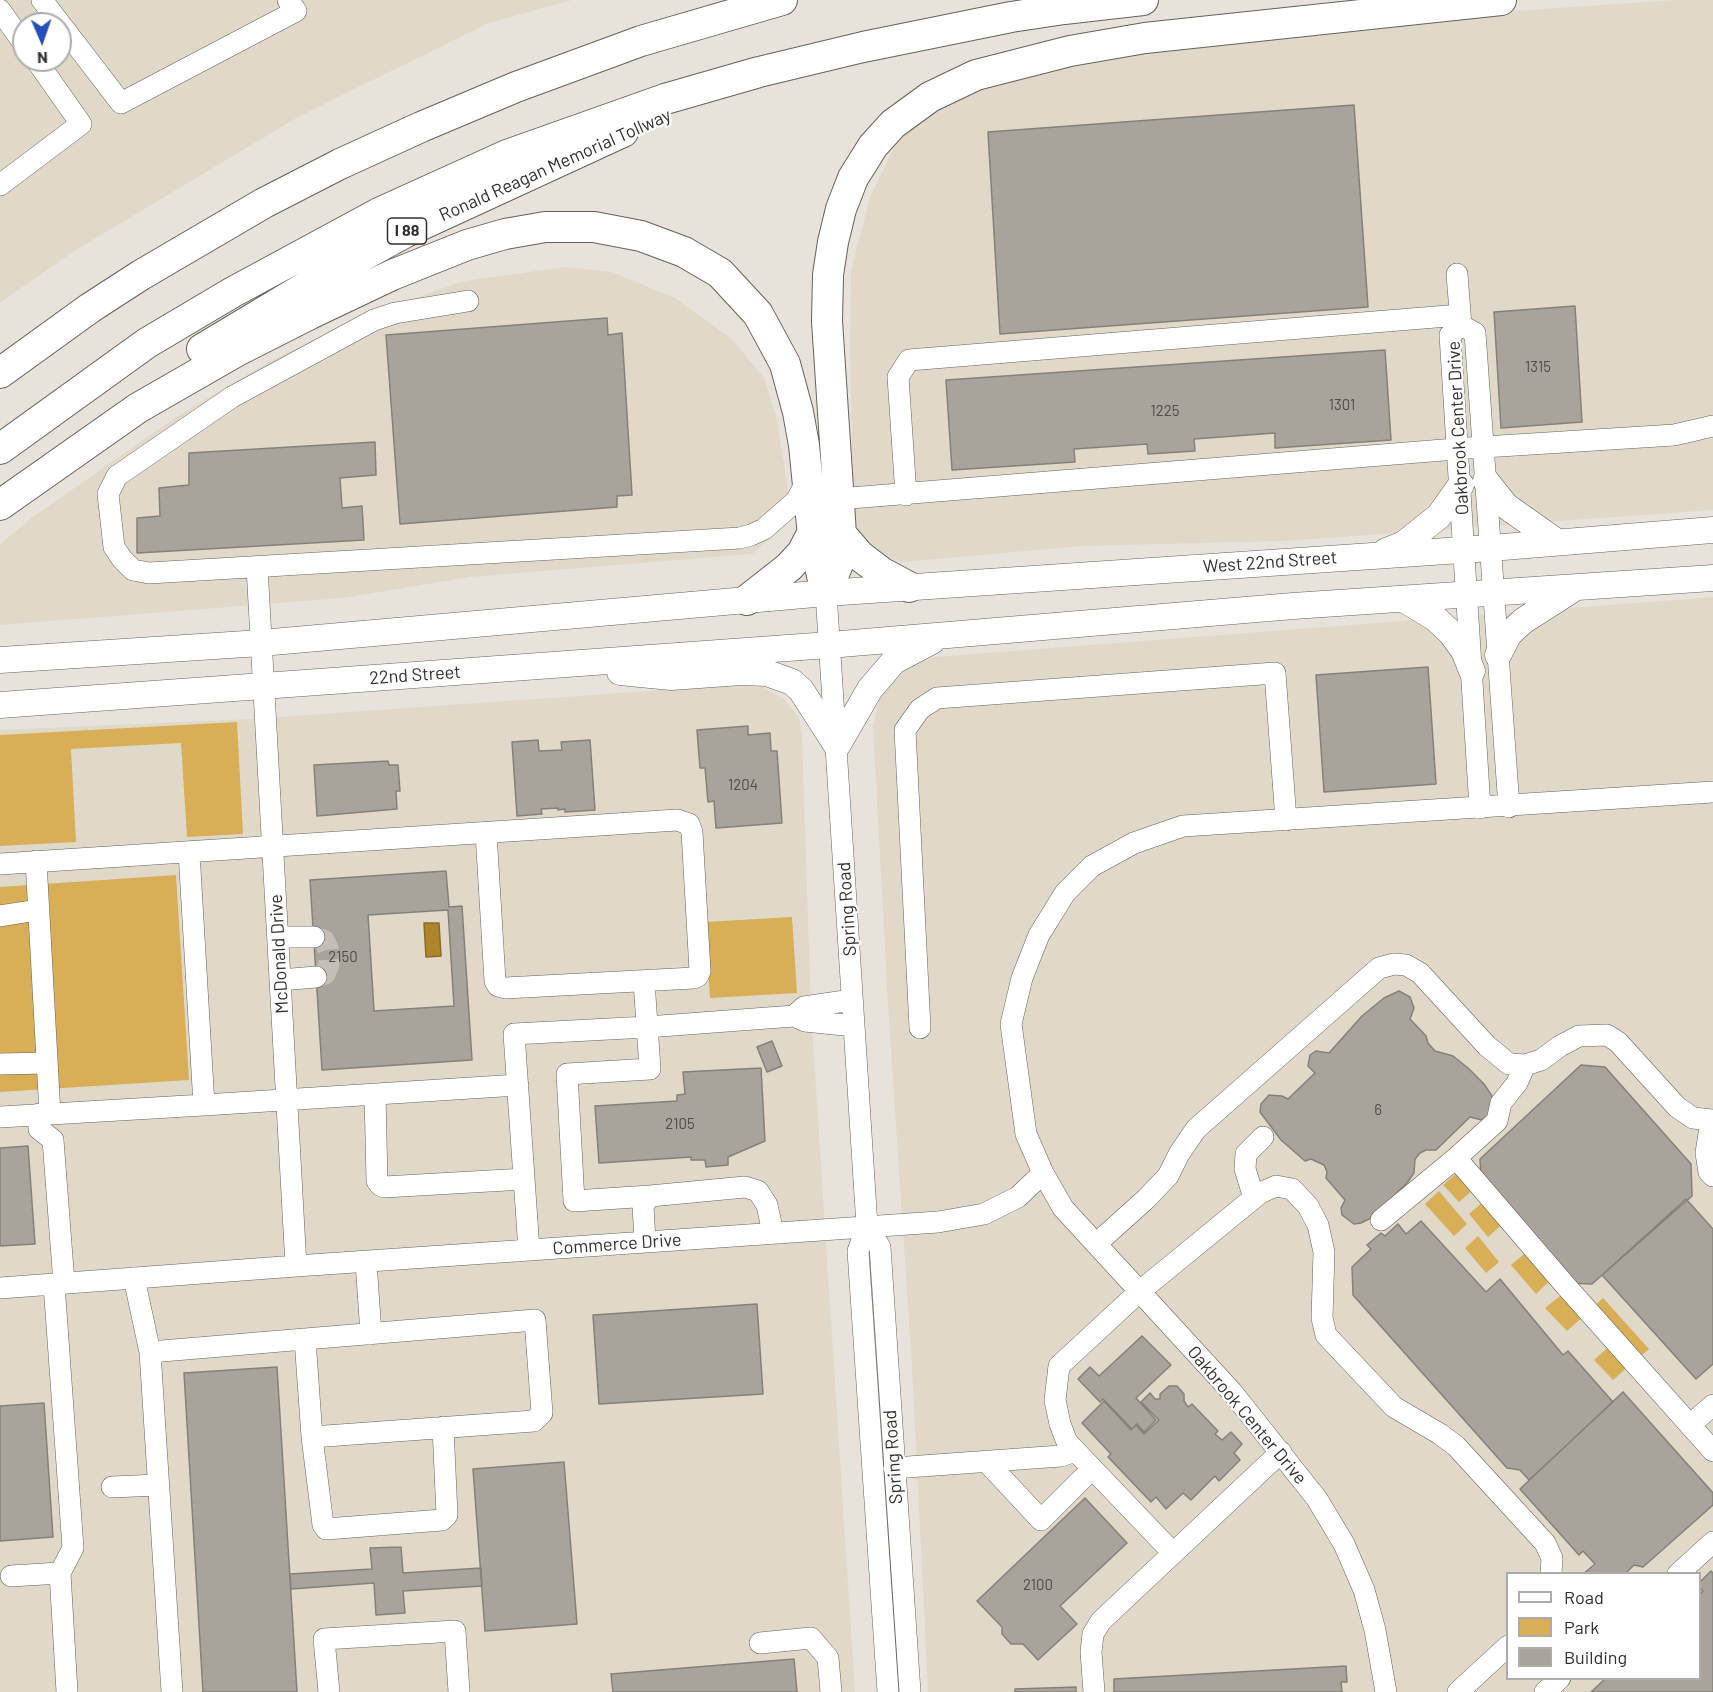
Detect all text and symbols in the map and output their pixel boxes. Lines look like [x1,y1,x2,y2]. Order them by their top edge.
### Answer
north arrow [12,12,72,72]
text: N [37,49,48,68]
street label: Ronald Reagan Memorial Tollway [436,104,674,226]
road number: I 88 [388,218,426,244]
street label: Oakbrook Center Drive [1443,340,1473,516]
house number: 1315 [1525,358,1551,376]
house number: 1301 [1329,396,1355,414]
house number: 1225 [1150,402,1180,420]
street label: West 22nd Street [1202,547,1338,577]
street label: 22nd Street [369,661,461,689]
house number: 1204 [728,776,758,794]
street label: Spring Road [833,861,861,957]
street label: McDonald Drive [265,894,293,1014]
house number: 2150 [328,948,358,966]
house number: 6 [1374,1101,1382,1119]
house number: 2105 [665,1115,695,1133]
street label: Commerce Drive [552,1229,682,1259]
street label: Oakbrook Center Drive [1183,1341,1311,1489]
street label: Spring Road [879,1409,907,1505]
legend [1506,1572,1701,1680]
house number: 2100 [1023,1576,1053,1594]
text: Road [1564,1586,1604,1608]
text: Park [1564,1616,1599,1638]
text: Building [1564,1646,1627,1668]

